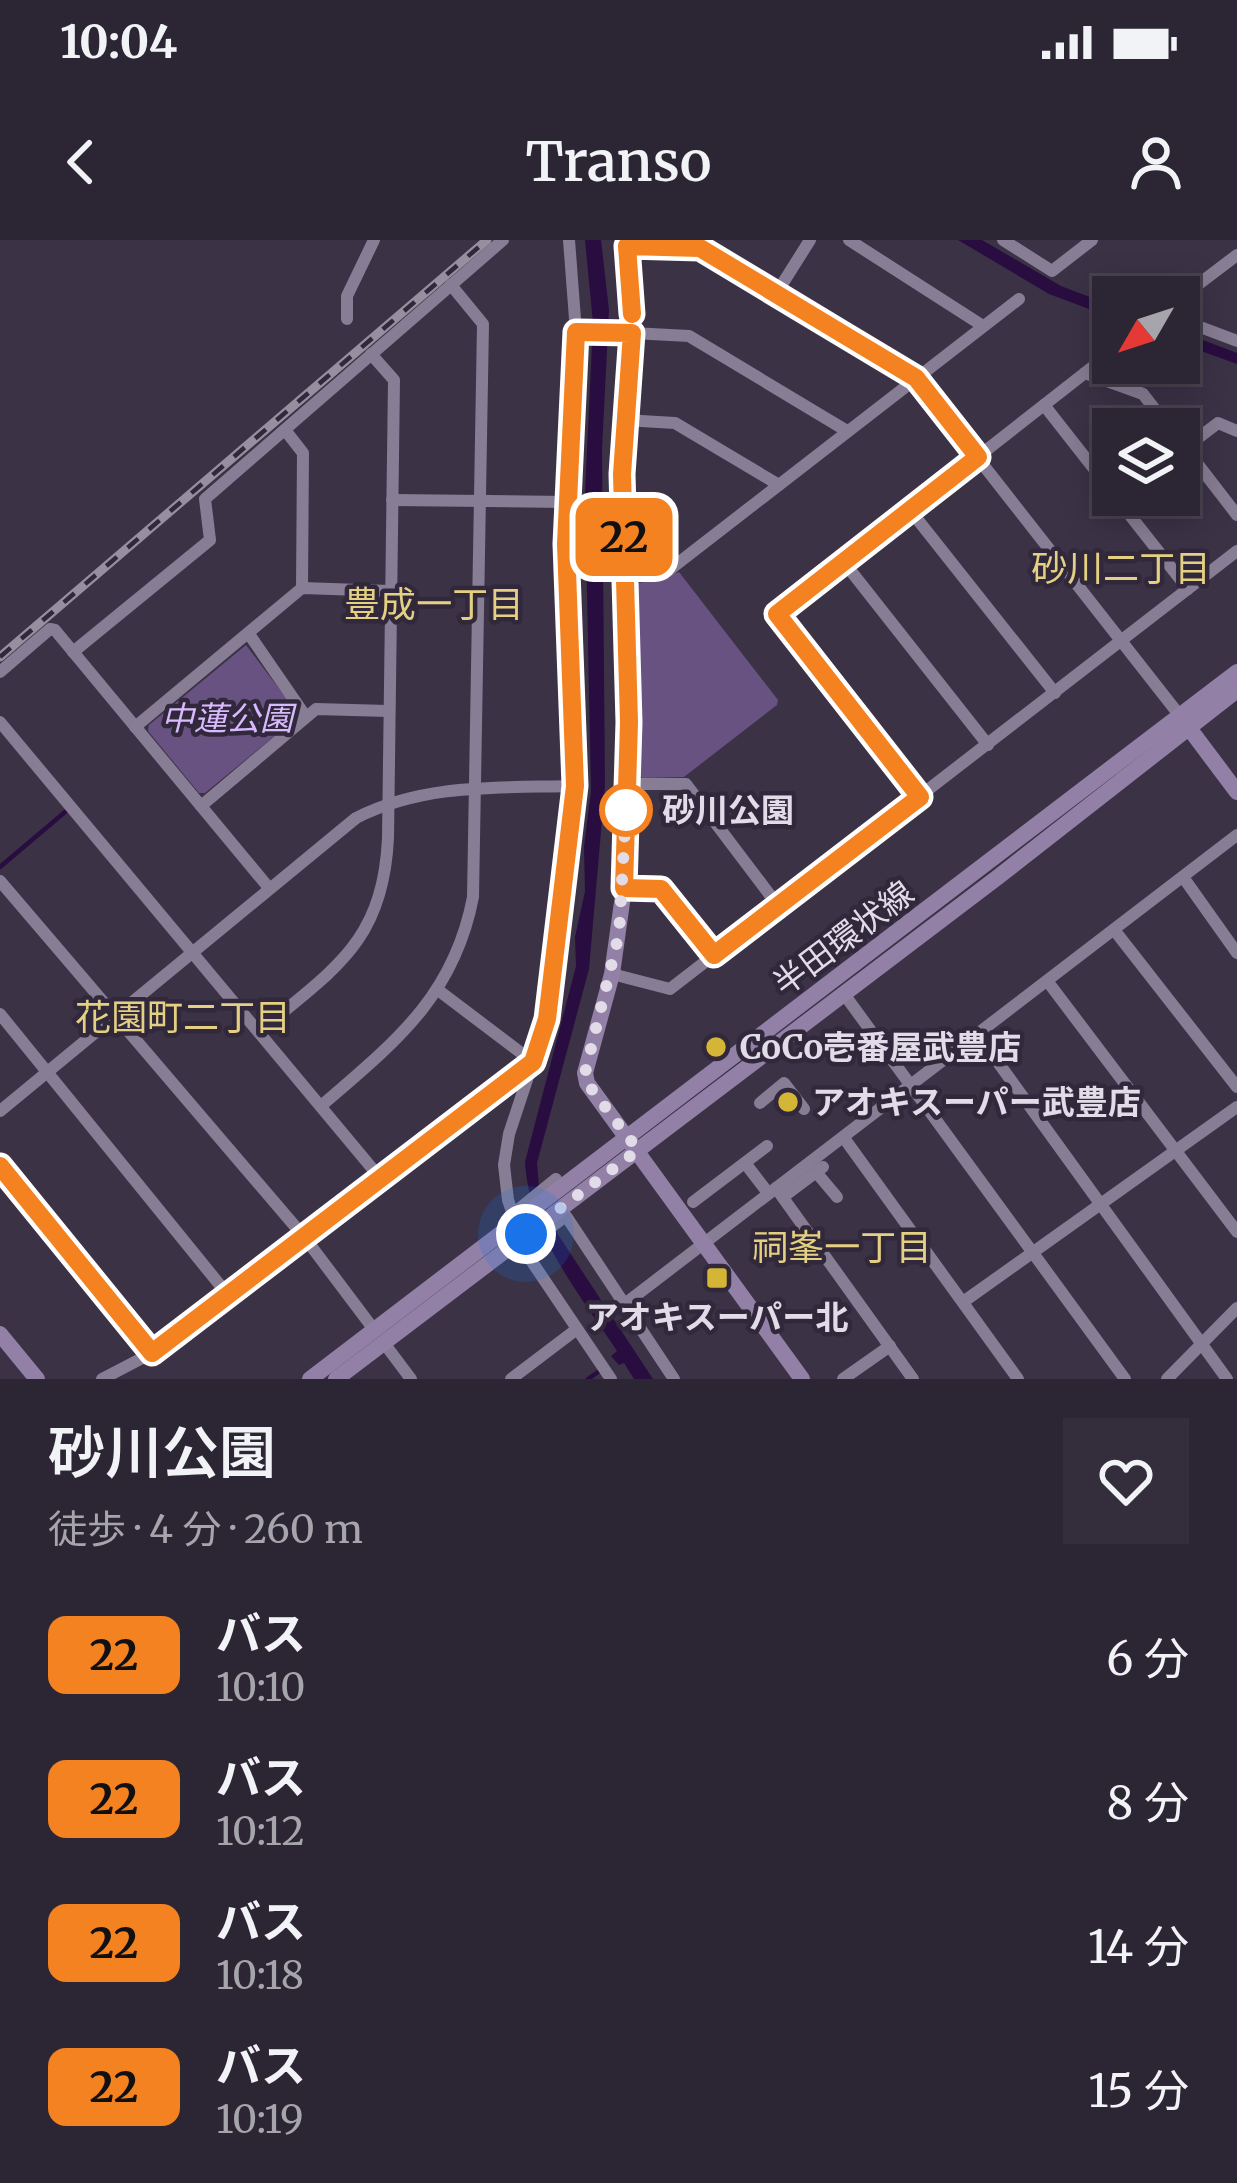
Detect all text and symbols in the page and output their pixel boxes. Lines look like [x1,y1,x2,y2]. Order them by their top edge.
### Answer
text: 10:04 [60,14,177,70]
text: Transo [525,128,712,196]
icon: back [48,129,114,195]
icon: person [1123,129,1189,195]
north arrow [1092,276,1200,384]
map controls [1092,276,1200,516]
button: layers [1092,408,1200,516]
line badge: 22 [570,498,678,576]
text: 22 [600,511,648,563]
district label: 砂川二丁目 [1031,546,1211,591]
district label: 豊成一丁目 [344,582,524,627]
park label: 中蓮公園 [161,698,297,739]
marker: 砂川公園 [601,785,651,835]
place label: 砂川公園 [662,790,794,831]
street label: 半田環状線 [765,872,922,1004]
district label: 花園町二丁目 [75,995,291,1040]
place label: CoCo壱番屋武豊店 [740,1027,1021,1068]
marker: CoCo壱番屋武豊店 [703,1034,729,1060]
place label: アオキスーパー武豊店 [812,1082,1141,1123]
marker: アオキスーパー武豊店 [775,1089,801,1115]
your location [496,1204,556,1264]
district label: 祠峯一丁目 [752,1225,932,1270]
marker: アオキスーパー北 [704,1265,730,1291]
place label: アオキスーパー北 [586,1297,848,1338]
text: 砂川公園 [48,1417,276,1489]
button: heart [1063,1418,1189,1544]
text: 徒歩 · 4 分 · 260 m [48,1505,363,1554]
text: バス [216,1606,306,1662]
text: 22 [90,1629,138,1681]
text: 6 分 [1106,1631,1189,1687]
text: 10:10 [216,1663,305,1712]
text: バス [216,1750,306,1806]
text: 22 [90,1773,138,1825]
text: 8 分 [1107,1775,1189,1831]
text: 10:12 [216,1807,305,1856]
text: バス [216,1894,306,1950]
text: 22 [90,1917,138,1969]
text: 14 分 [1088,1919,1189,1975]
text: 10:18 [216,1951,304,2000]
text: バス [216,2038,306,2094]
text: 22 [90,2061,138,2113]
text: 15 分 [1088,2063,1189,2119]
text: 10:19 [216,2095,304,2144]

